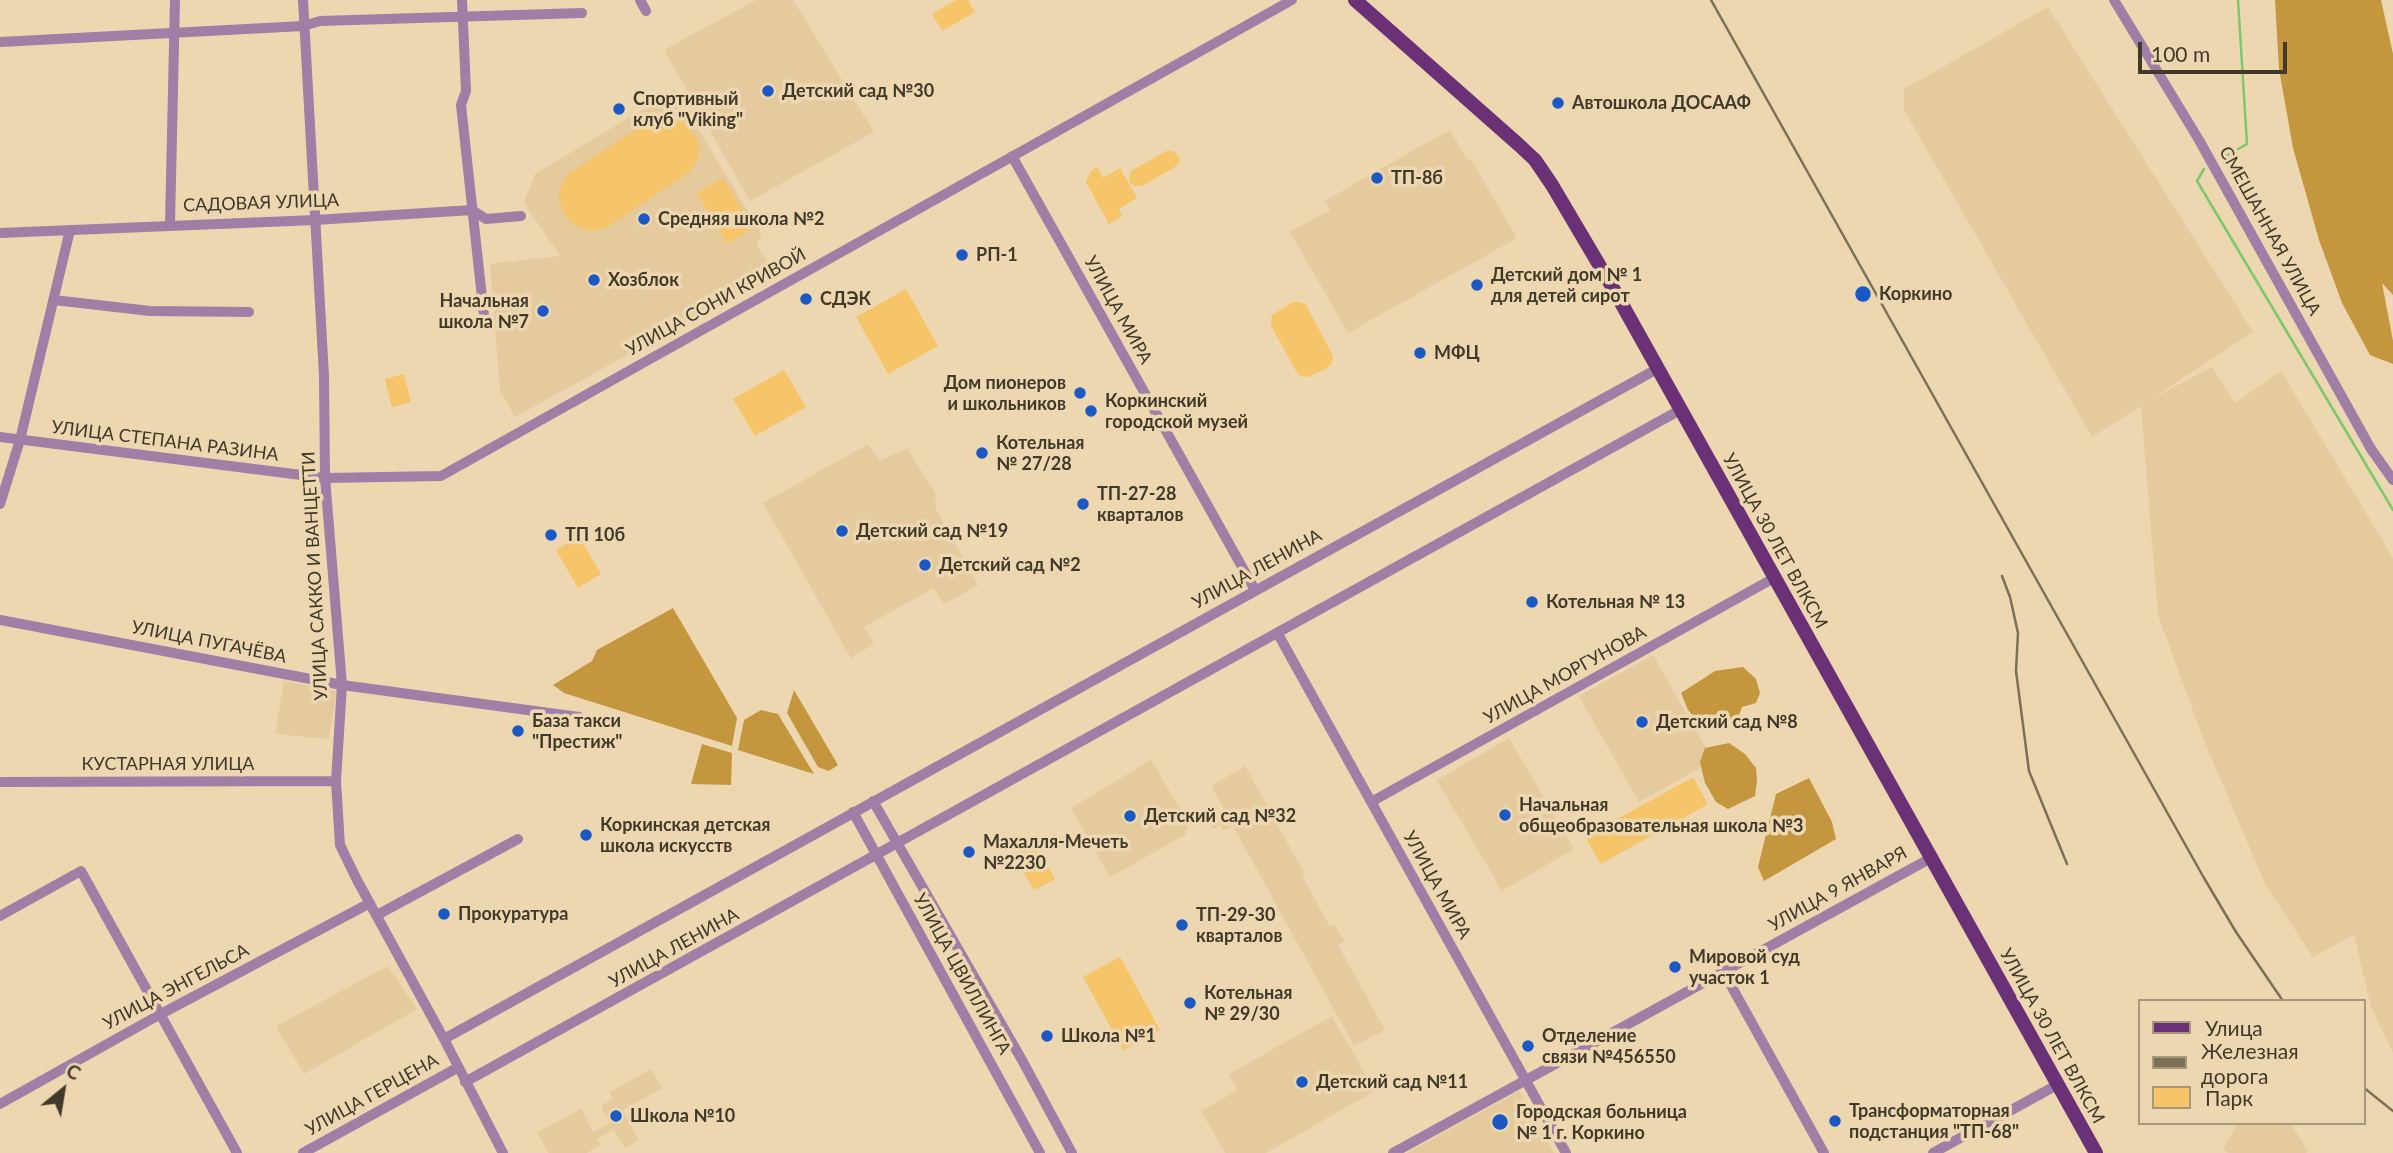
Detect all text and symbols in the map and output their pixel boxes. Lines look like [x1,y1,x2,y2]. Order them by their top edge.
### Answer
scale bar [2141,28,2290,72]
text: 100 m [2151,41,2210,66]
place label: Детский сад №30 [782,80,934,102]
marker: Детский сад №30 [760,83,776,99]
place label: Спортивный клуб "Viking" [633,88,743,130]
place label: Автошкола ДОСААФ [1572,92,1751,114]
marker: Автошкола ДОСААФ [1550,95,1566,111]
marker: Спортивный клуб "Viking" [611,101,627,117]
street label: СМЕШАННАЯ УЛИЦА [2214,143,2326,319]
place label: ТП-8б [1391,167,1443,189]
marker: ТП-8б [1369,170,1385,186]
street label: САДОВАЯ УЛИЦА [183,189,339,217]
place label: Средняя школа №2 [658,208,824,230]
marker: Средняя школа №2 [636,211,652,227]
street label: УЛИЦА СОНИ КРИВОЙ [622,243,810,361]
place label: РП-1 [976,244,1018,266]
marker: РП-1 [954,247,970,263]
street label: УЛИЦА МИРА [1079,252,1157,368]
place label: Детский дом № 1 для детей сирот [1491,264,1642,306]
place label: Хозблок [608,269,679,291]
marker: Хозблок [586,272,602,288]
marker: Детский дом № 1 для детей сирот [1469,277,1485,293]
place label: Коркино [1879,283,1952,305]
marker: Коркино [1853,284,1873,304]
place label: СДЭК [820,288,871,310]
place label: Начальная школа №7 [439,290,529,332]
marker: СДЭК [798,291,814,307]
marker: Начальная школа №7 [535,303,551,319]
place label: МФЦ [1434,342,1480,364]
marker: МФЦ [1412,345,1428,361]
place label: Дом пионеров и школьников [944,372,1066,414]
marker: Дом пионеров и школьников [1072,385,1088,401]
place label: Коркинский городской музей [1105,390,1248,432]
marker: Коркинский городской музей [1083,403,1099,419]
street label: УЛИЦА СТЕПАНА РАЗИНА [50,416,280,466]
place label: Котельная № 27/28 [996,432,1084,474]
marker: Котельная № 27/28 [974,445,990,461]
street label: УЛИЦА 30 ЛЕТ ВЛКСМ [1718,450,1832,632]
street label: УЛИЦА САККО И ВАНЦЕТТИ [298,451,332,701]
place label: ТП-27-28 кварталов [1097,483,1183,526]
marker: ТП-27-28 кварталов [1075,496,1091,512]
place label: Детский сад №19 [856,520,1008,542]
marker: Детский сад №19 [834,523,850,539]
place label: ТП 10б [565,524,625,546]
street label: УЛИЦА ЛЕНИНА [1189,524,1325,614]
marker: ТП 10б [543,527,559,543]
place label: Детский сад №2 [939,554,1081,576]
marker: Детский сад №2 [917,557,933,573]
place label: Котельная № 13 [1546,591,1685,613]
marker: Котельная № 13 [1524,594,1540,610]
street label: УЛИЦА ПУГАЧЁВА [130,616,288,668]
street label: УЛИЦА МОРГУНОВА [1480,621,1650,729]
place label: База такси "Престиж" [532,710,622,752]
place label: Детский сад №8 [1656,711,1798,733]
marker: Детский сад №8 [1634,714,1650,730]
marker: База такси "Престиж" [510,723,526,739]
street label: КУСТАРНАЯ УЛИЦА [82,753,254,775]
place label: Начальная общеобразовательная школа №3 [1519,794,1803,836]
place label: Детский сад №32 [1144,805,1296,827]
marker: Начальная общеобразовательная школа №3 [1497,807,1513,823]
marker: Детский сад №32 [1122,808,1138,824]
place label: Коркинская детская школа искусств [600,814,770,856]
marker: Коркинская детская школа искусств [578,827,594,843]
street label: УЛИЦА МИРА [1398,827,1476,943]
place label: Махалля-Мечеть №2230 [983,831,1128,874]
street label: УЛИЦА 9 ЯНВАРЯ [1765,842,1911,936]
marker: Махалля-Мечеть №2230 [961,844,977,860]
street label: УЛИЦА ЦВИЛЛИНГА [909,890,1015,1058]
place label: Прокуратура [458,903,568,925]
street label: УЛИЦА ЛЕНИНА [606,903,742,993]
place label: ТП-29-30 кварталов [1196,904,1282,946]
marker: Прокуратура [436,906,452,922]
marker: ТП-29-30 кварталов [1174,917,1190,933]
street label: УЛИЦА ЭНГЕЛЬСА [99,939,253,1035]
street label: УЛИЦА 30 ЛЕТ ВЛКСМ [1995,945,2109,1127]
place label: Мировой суд участок 1 [1689,946,1800,988]
marker: Мировой суд участок 1 [1667,959,1683,975]
place label: Котельная № 29/30 [1204,982,1292,1024]
marker: Котельная № 29/30 [1182,995,1198,1011]
legend [2138,999,2365,1125]
text: Улица [2205,1015,2263,1040]
place label: Школа №1 [1061,1025,1156,1047]
place label: Отделение связи №456550 [1542,1025,1676,1068]
marker: Школа №1 [1039,1028,1055,1044]
marker: Отделение связи №456550 [1520,1038,1536,1054]
text: Железная дорога [2201,1038,2299,1088]
street label: УЛИЦА ГЕРЦЕНА [302,1049,442,1141]
north arrow [28,1055,98,1125]
text: С [63,1058,85,1084]
place label: Детский сад №11 [1316,1071,1468,1093]
marker: Детский сад №11 [1294,1074,1310,1090]
text: Парк [2205,1085,2253,1110]
place label: Трансформаторная подстанция "ТП-68" [1849,1100,2019,1142]
place label: Городская больница № 1 г. Коркино [1516,1101,1687,1144]
place label: Школа №10 [630,1105,735,1127]
marker: Школа №10 [608,1108,624,1124]
marker: Городская больница № 1 г. Коркино [1490,1112,1510,1132]
marker: Трансформаторная подстанция "ТП-68" [1827,1113,1843,1129]

